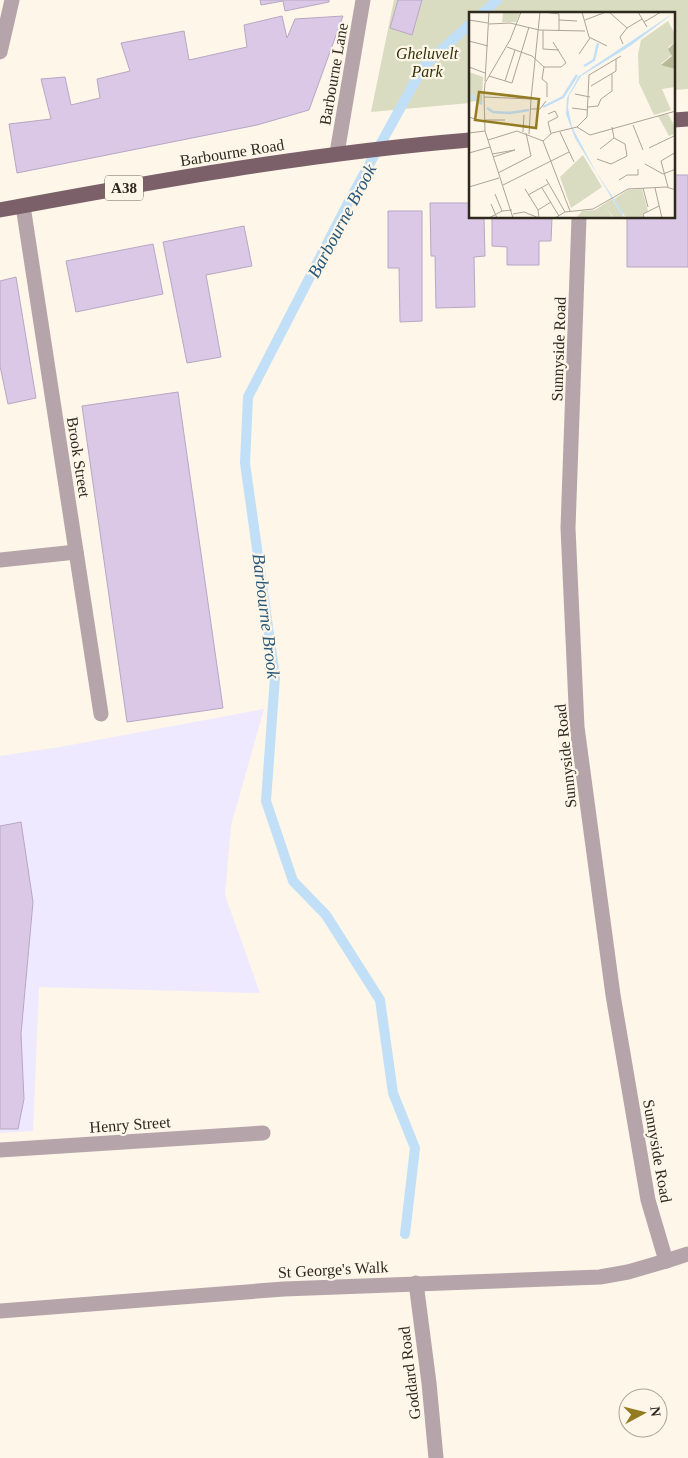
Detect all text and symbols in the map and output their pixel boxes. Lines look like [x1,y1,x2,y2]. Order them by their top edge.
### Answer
inset map [469,12,676,219]
street label: Barbourne Lane [316,22,351,127]
park label: Gheluvelt Park [396,45,459,80]
street label: Barbourne Road [179,136,285,169]
water label: Barbourne Brook [304,160,381,281]
road number: A38 [105,176,143,200]
street label: Sunnyside Road [548,297,570,402]
street label: Brook Street [64,416,93,499]
water label: Barbourne Brook [248,552,284,681]
street label: Sunnyside Road [552,703,580,809]
street label: Sunnyside Road [639,1098,675,1204]
street label: Henry Street [89,1113,172,1137]
street label: St George's Walk [277,1258,389,1282]
street label: Goddard Road [395,1325,424,1421]
north arrow [618,1388,668,1438]
text: N [647,1406,663,1417]

